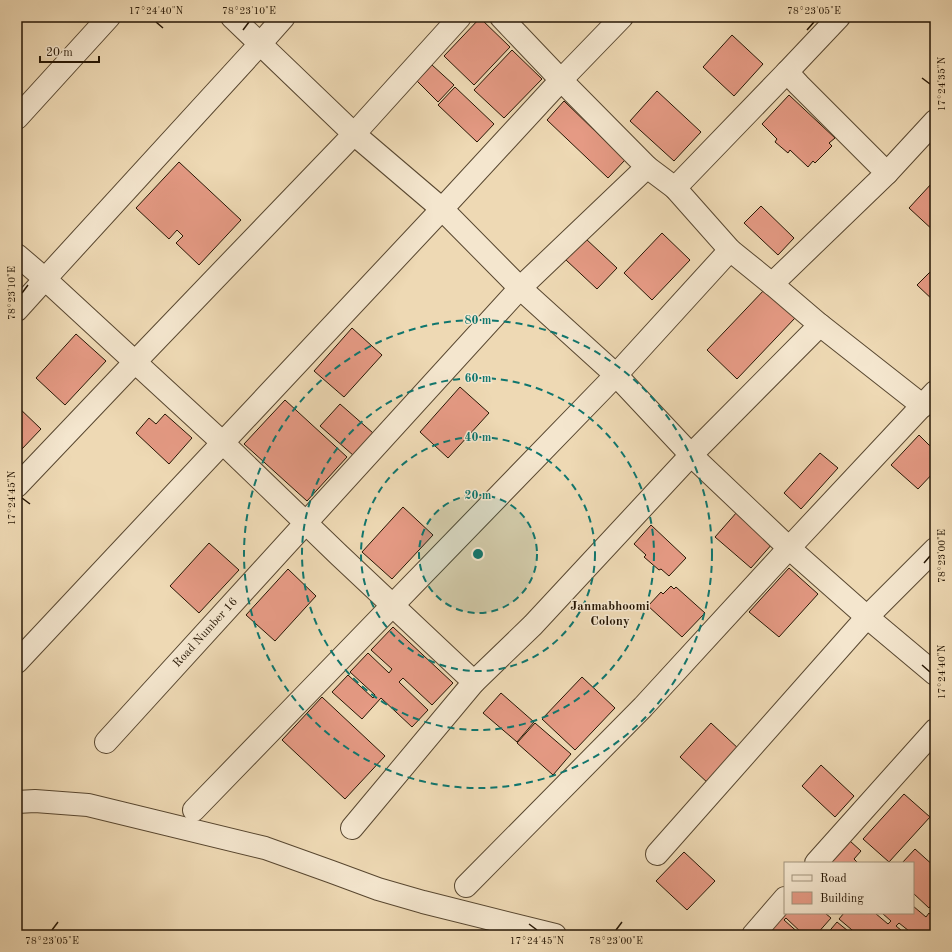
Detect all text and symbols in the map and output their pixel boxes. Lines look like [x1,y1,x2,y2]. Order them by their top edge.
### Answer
text: 17°24'40"N [129,6,184,16]
text: 78°23'10"E [222,6,276,16]
text: 78°23'05"E [787,6,841,16]
scale bar [40,38,99,64]
text: 20 m [46,47,73,59]
text: 17°24'35"N [937,56,947,111]
text: 78°23'10"E [7,266,17,320]
text: 80 m [465,315,492,327]
text: 60 m [465,373,492,385]
text: 40 m [465,432,492,444]
text: 17°24'45"N [7,470,17,525]
text: 20 m [465,490,492,502]
text: 78°23'00"E [937,529,947,583]
centre of rings [471,547,485,561]
street label: Road Number 16 [171,596,240,670]
district label: Janmabhoomi Colony [570,600,650,628]
text: 17°24'40"N [937,644,947,699]
legend [784,862,914,914]
text: Road [820,873,847,885]
text: Building [820,893,864,905]
text: 78°23'05"E [25,936,79,946]
text: 17°24'45"N [510,936,565,946]
text: 78°23'00"E [589,936,643,946]

